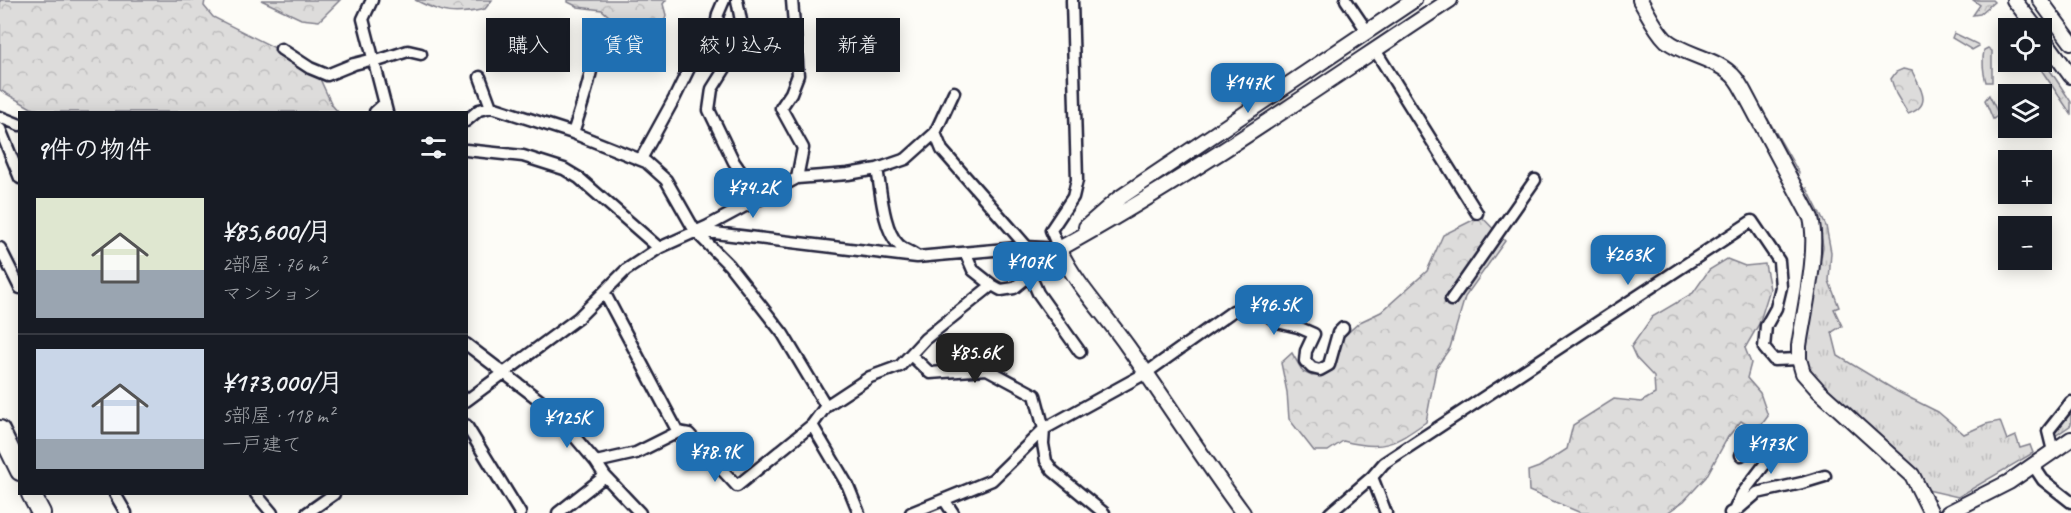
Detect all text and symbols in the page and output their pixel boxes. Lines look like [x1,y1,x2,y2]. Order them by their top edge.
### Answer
chip: 購入 [486,18,570,72]
chip: 賃貸 [582,18,666,72]
chip: 絞り込み [678,18,804,72]
chip: 新着 [816,18,900,72]
map controls [1998,18,2052,270]
button: locate [1998,18,2052,72]
pin: ¥147K [1206,63,1290,114]
text: ¥147K [1225,70,1271,95]
button: layers [1998,84,2052,138]
icon: filters [417,131,450,164]
text: 9件の物件 [36,133,151,166]
button: + [1998,150,2052,204]
pin: ¥74.2K [704,168,802,219]
text: ¥74.2K [728,175,778,200]
text: ¥85,600/月 [222,215,332,248]
button: − [1998,216,2052,270]
icon: home [84,222,156,294]
pin: ¥263K [1586,235,1670,286]
pin: ¥107K [988,242,1072,293]
text: ¥263K [1605,242,1651,267]
text: ¥107K [1007,249,1053,274]
text: 2部屋 · 76 m² [222,252,325,277]
text: マンション [222,281,321,306]
pin: ¥96.5K [1225,285,1323,336]
text: ¥96.5K [1249,292,1299,317]
pin: ¥85.6K [926,333,1024,384]
text: ¥85.6K [950,340,1000,365]
text: ¥173,000/月 [222,366,344,399]
icon: home [84,373,156,445]
pin: ¥125K [525,398,609,449]
text: 5部屋 · 118 m² [222,403,334,428]
text: ¥125K [544,405,590,430]
pin: ¥173K [1729,424,1813,475]
text: ¥173K [1748,431,1794,456]
text: 一戸建て [222,432,302,457]
pin: ¥78.9K [666,432,764,483]
text: ¥78.9K [690,439,740,464]

